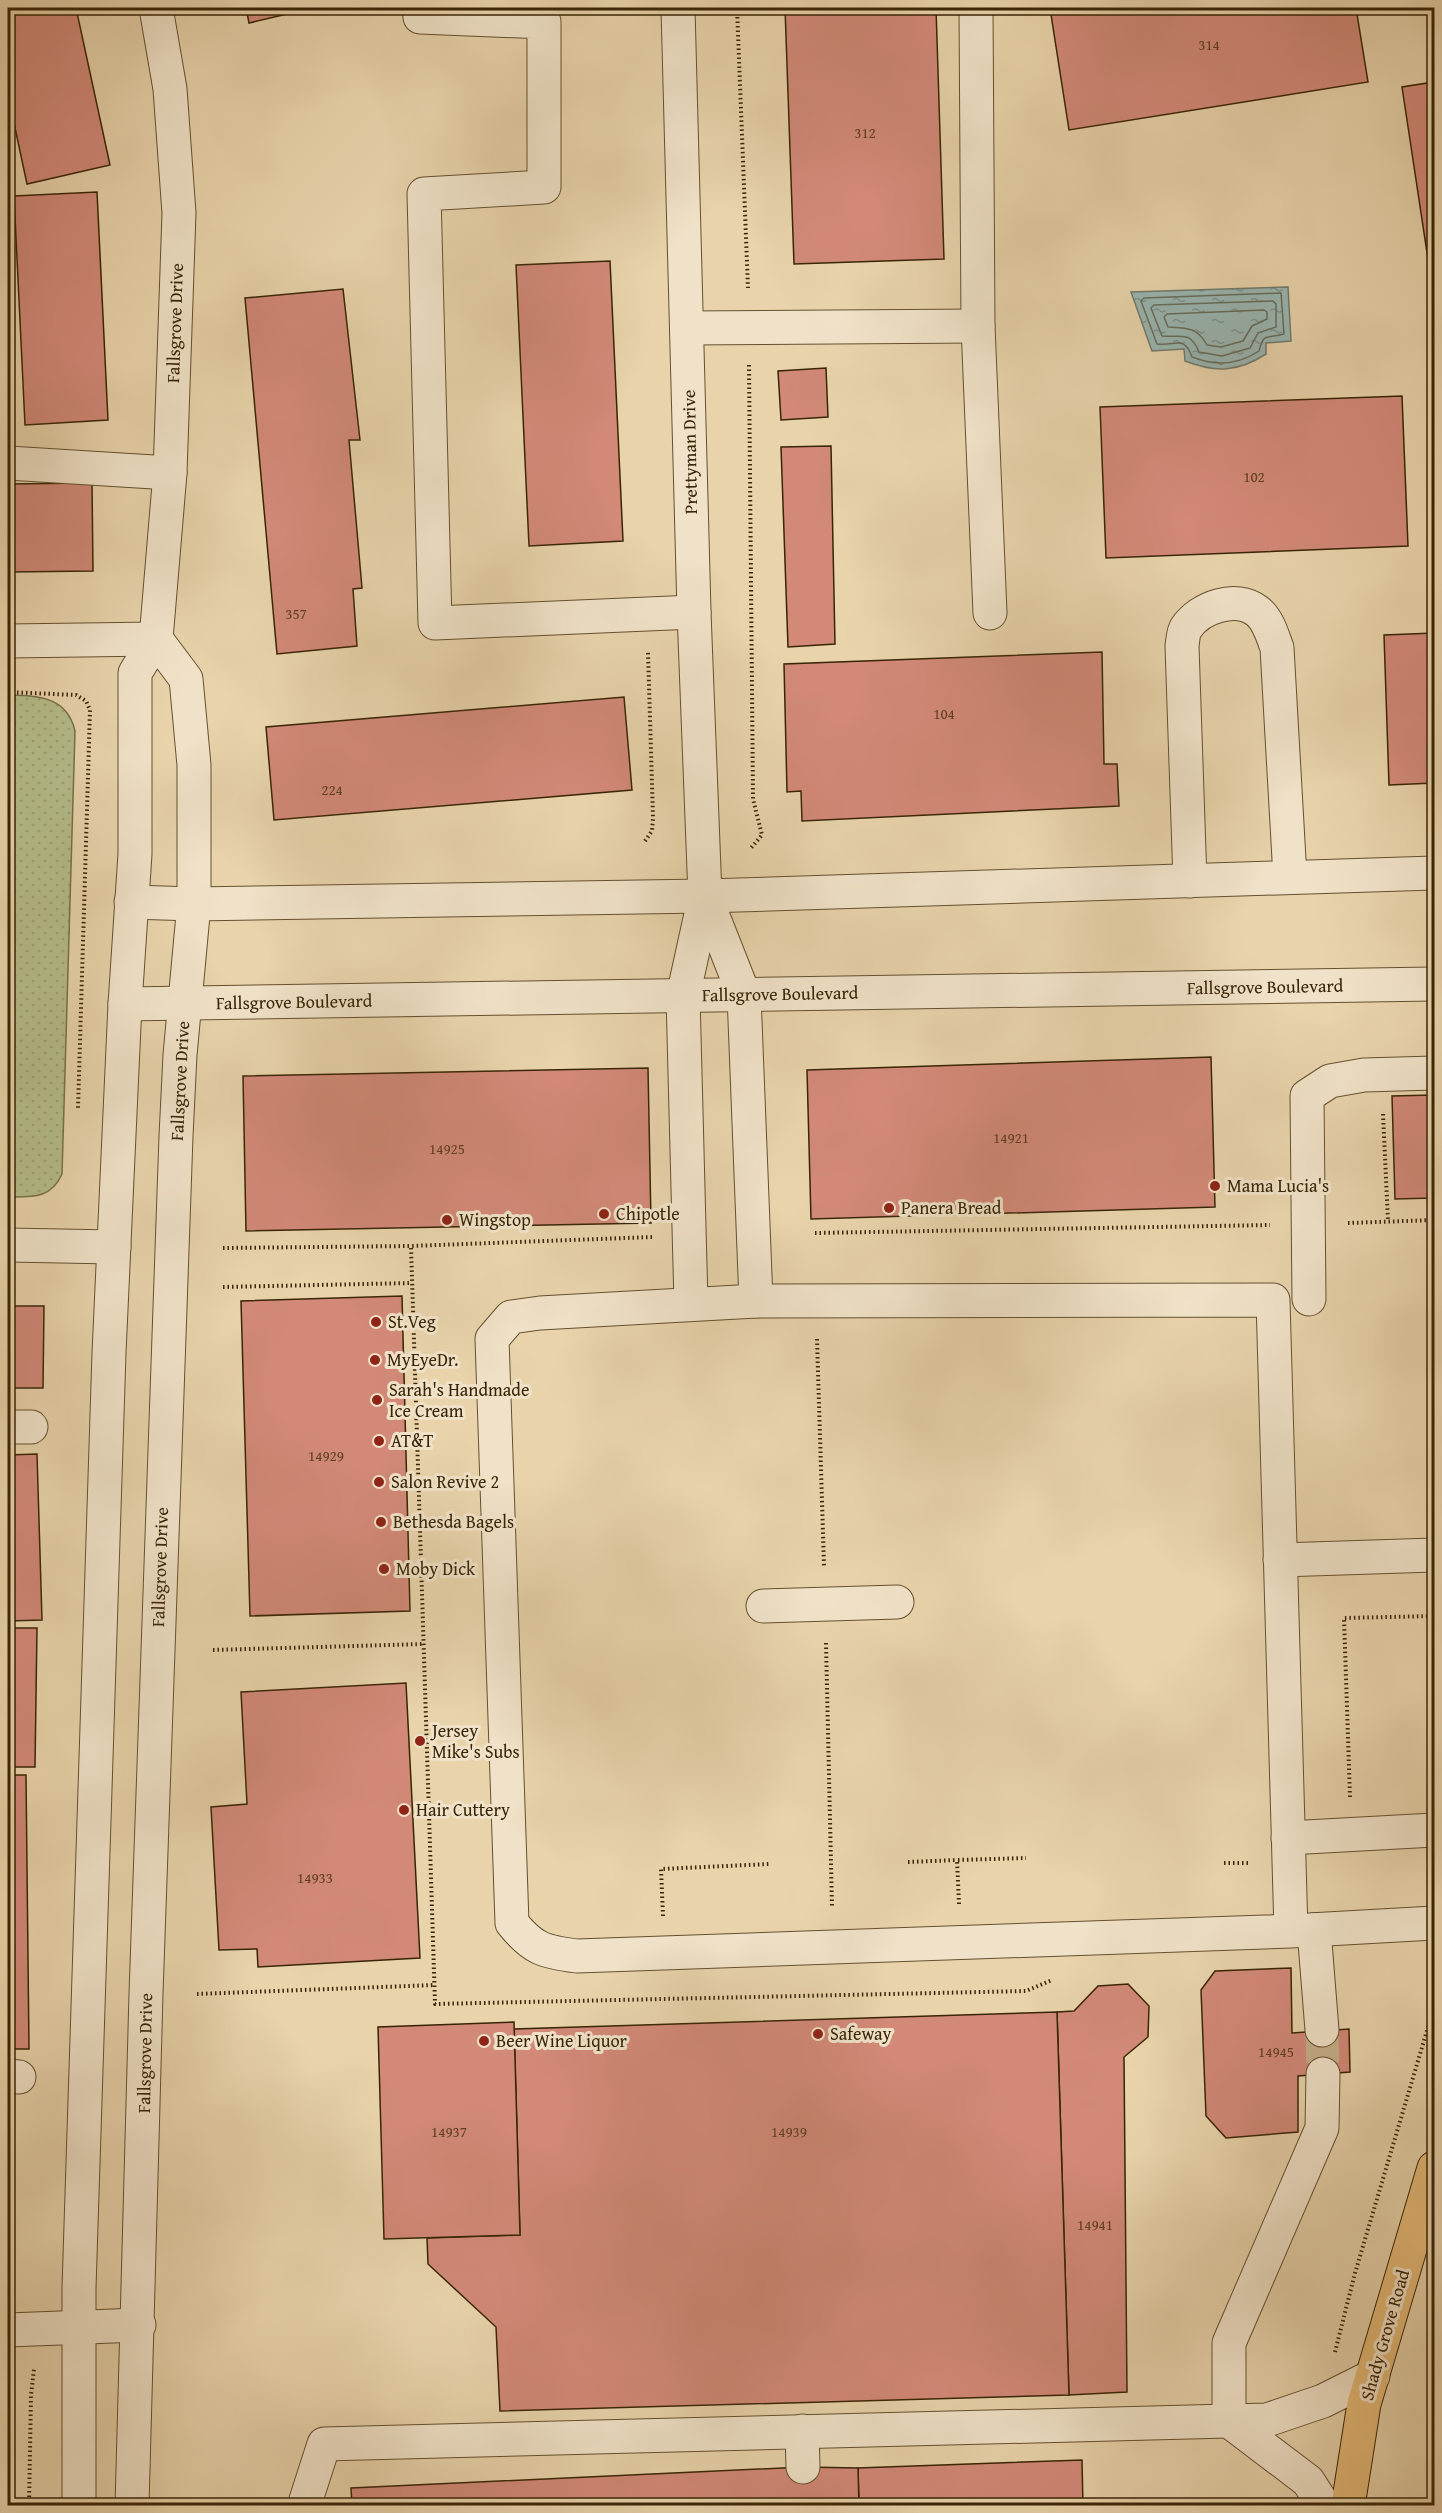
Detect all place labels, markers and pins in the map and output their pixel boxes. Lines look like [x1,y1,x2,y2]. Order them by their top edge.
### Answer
place label: Mama Lucia's [1227,1172,1329,1199]
marker: Mama Lucia's [1208,1179,1222,1193]
place label: Panera Bread [901,1194,1002,1221]
place label: Chipotle [616,1200,680,1227]
marker: Panera Bread [882,1201,896,1215]
place label: Wingstop [459,1206,531,1233]
marker: Chipotle [597,1207,611,1221]
marker: Wingstop [440,1213,454,1227]
place label: St.Veg [388,1308,436,1335]
marker: St.Veg [369,1315,383,1329]
place label: MyEyeDr. [387,1346,458,1373]
marker: MyEyeDr. [368,1353,382,1367]
place label: Sarah's Handmade Ice Cream [389,1376,529,1424]
marker: Sarah's Handmade Ice Cream [370,1393,384,1407]
place label: AT&T [391,1427,433,1454]
marker: AT&T [372,1434,386,1448]
place label: Salon Revive 2 [391,1468,499,1495]
marker: Salon Revive 2 [372,1475,386,1489]
place label: Bethesda Bagels [393,1508,514,1535]
marker: Bethesda Bagels [374,1515,388,1529]
place label: Moby Dick [396,1555,476,1582]
marker: Moby Dick [377,1562,391,1576]
place label: Jersey Mike's Subs [430,1717,520,1765]
marker: Jersey Mike's Subs [413,1734,427,1748]
place label: Hair Cuttery [416,1796,510,1823]
marker: Hair Cuttery [397,1803,411,1817]
place label: Safeway [830,2020,892,2047]
place label: Beer Wine Liquor [496,2027,628,2054]
marker: Safeway [811,2027,825,2041]
marker: Beer Wine Liquor [477,2034,491,2048]

